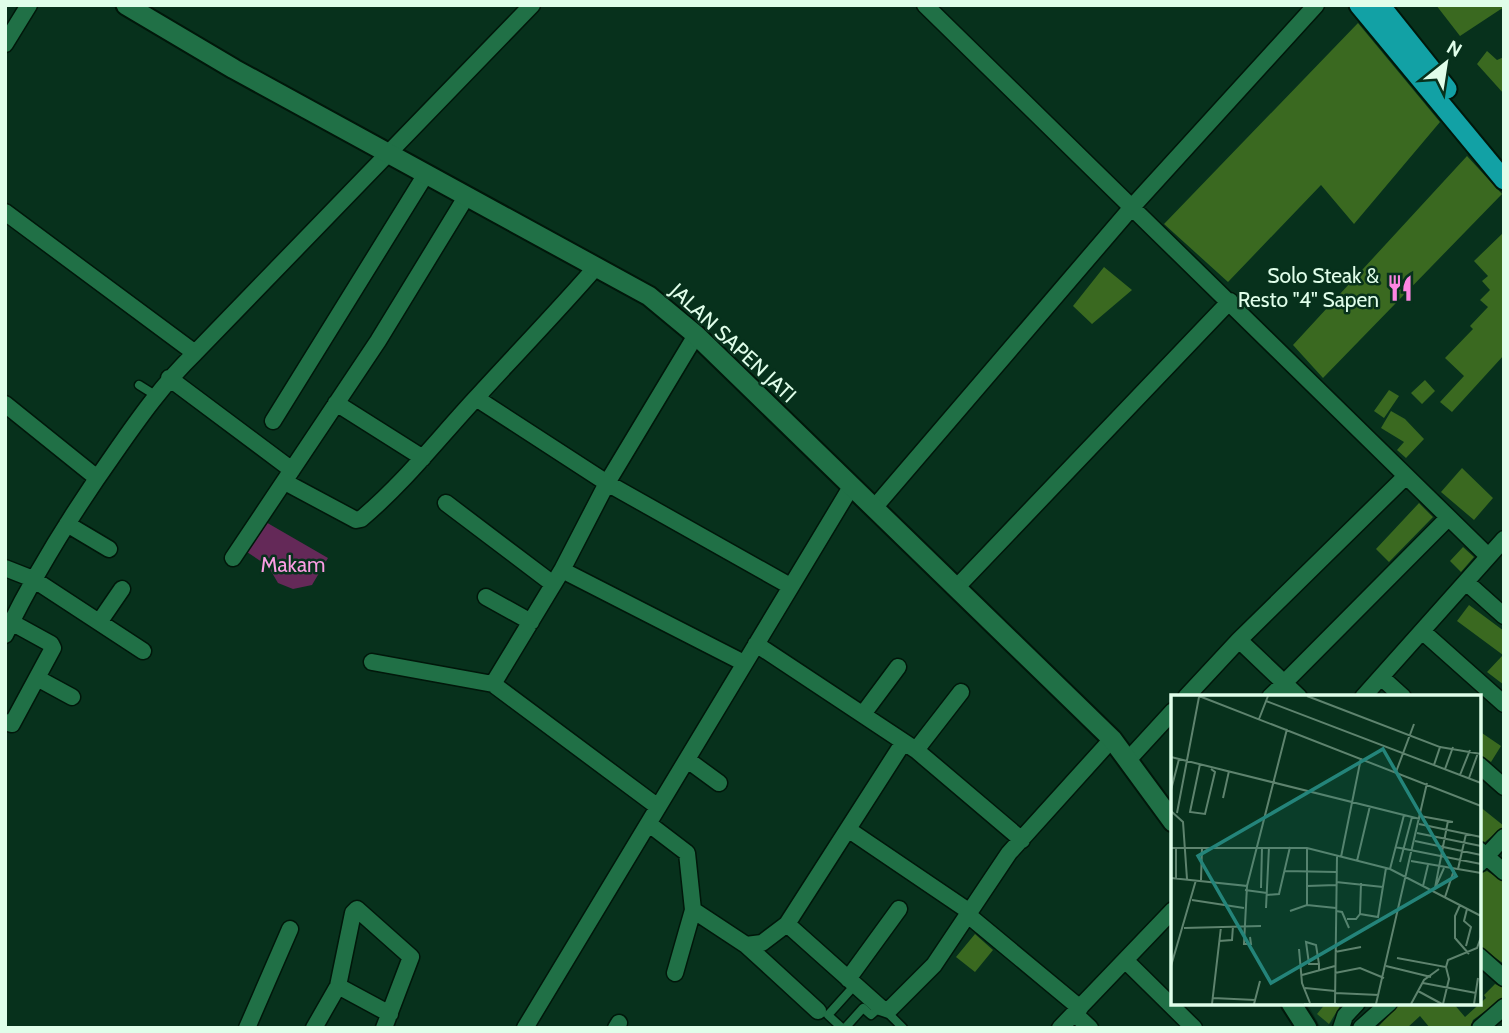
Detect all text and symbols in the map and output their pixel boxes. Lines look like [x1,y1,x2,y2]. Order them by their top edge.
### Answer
north arrow [1411,28,1481,98]
text: N [1443,35,1466,62]
place label: Solo Steak & Resto "4" Sapen [1238,263,1379,312]
restaurant icon: Solo Steak & Resto "4" Sapen [1385,273,1415,303]
street label: JALAN SAPEN JATI [664,277,802,407]
park label: Makam [261,552,325,577]
inset map [1171,695,1481,1005]

